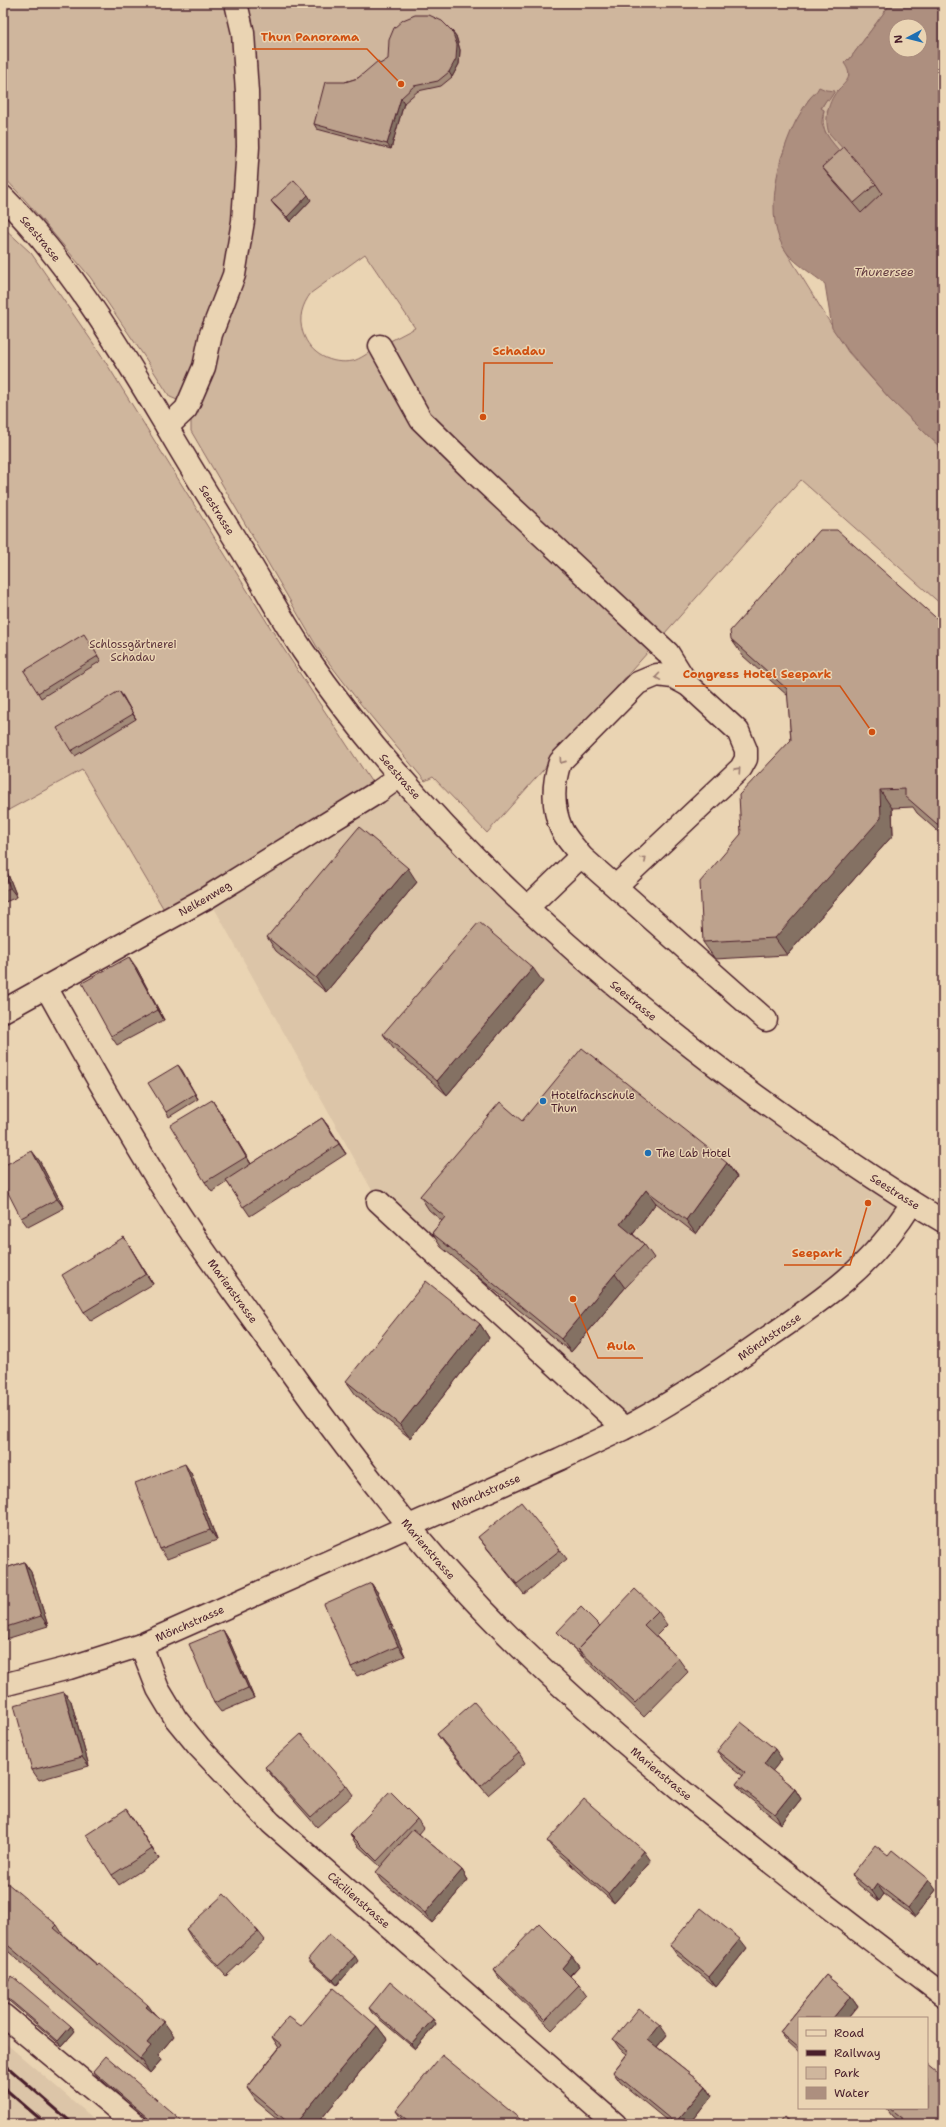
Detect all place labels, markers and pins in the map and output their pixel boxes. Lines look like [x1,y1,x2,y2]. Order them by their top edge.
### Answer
callout: Thun Panorama [252,25,367,49]
callout: Schadau [484,339,553,363]
callout: Congress Hotel Seepark [675,662,840,686]
place label: Hotelfachschule Thun [551,1088,635,1116]
marker: Hotelfachschule Thun [538,1096,548,1106]
place label: The Lab Hotel [656,1146,731,1161]
marker: The Lab Hotel [643,1148,653,1158]
callout: Seepark [784,1241,850,1265]
callout: Aula [598,1334,643,1358]

